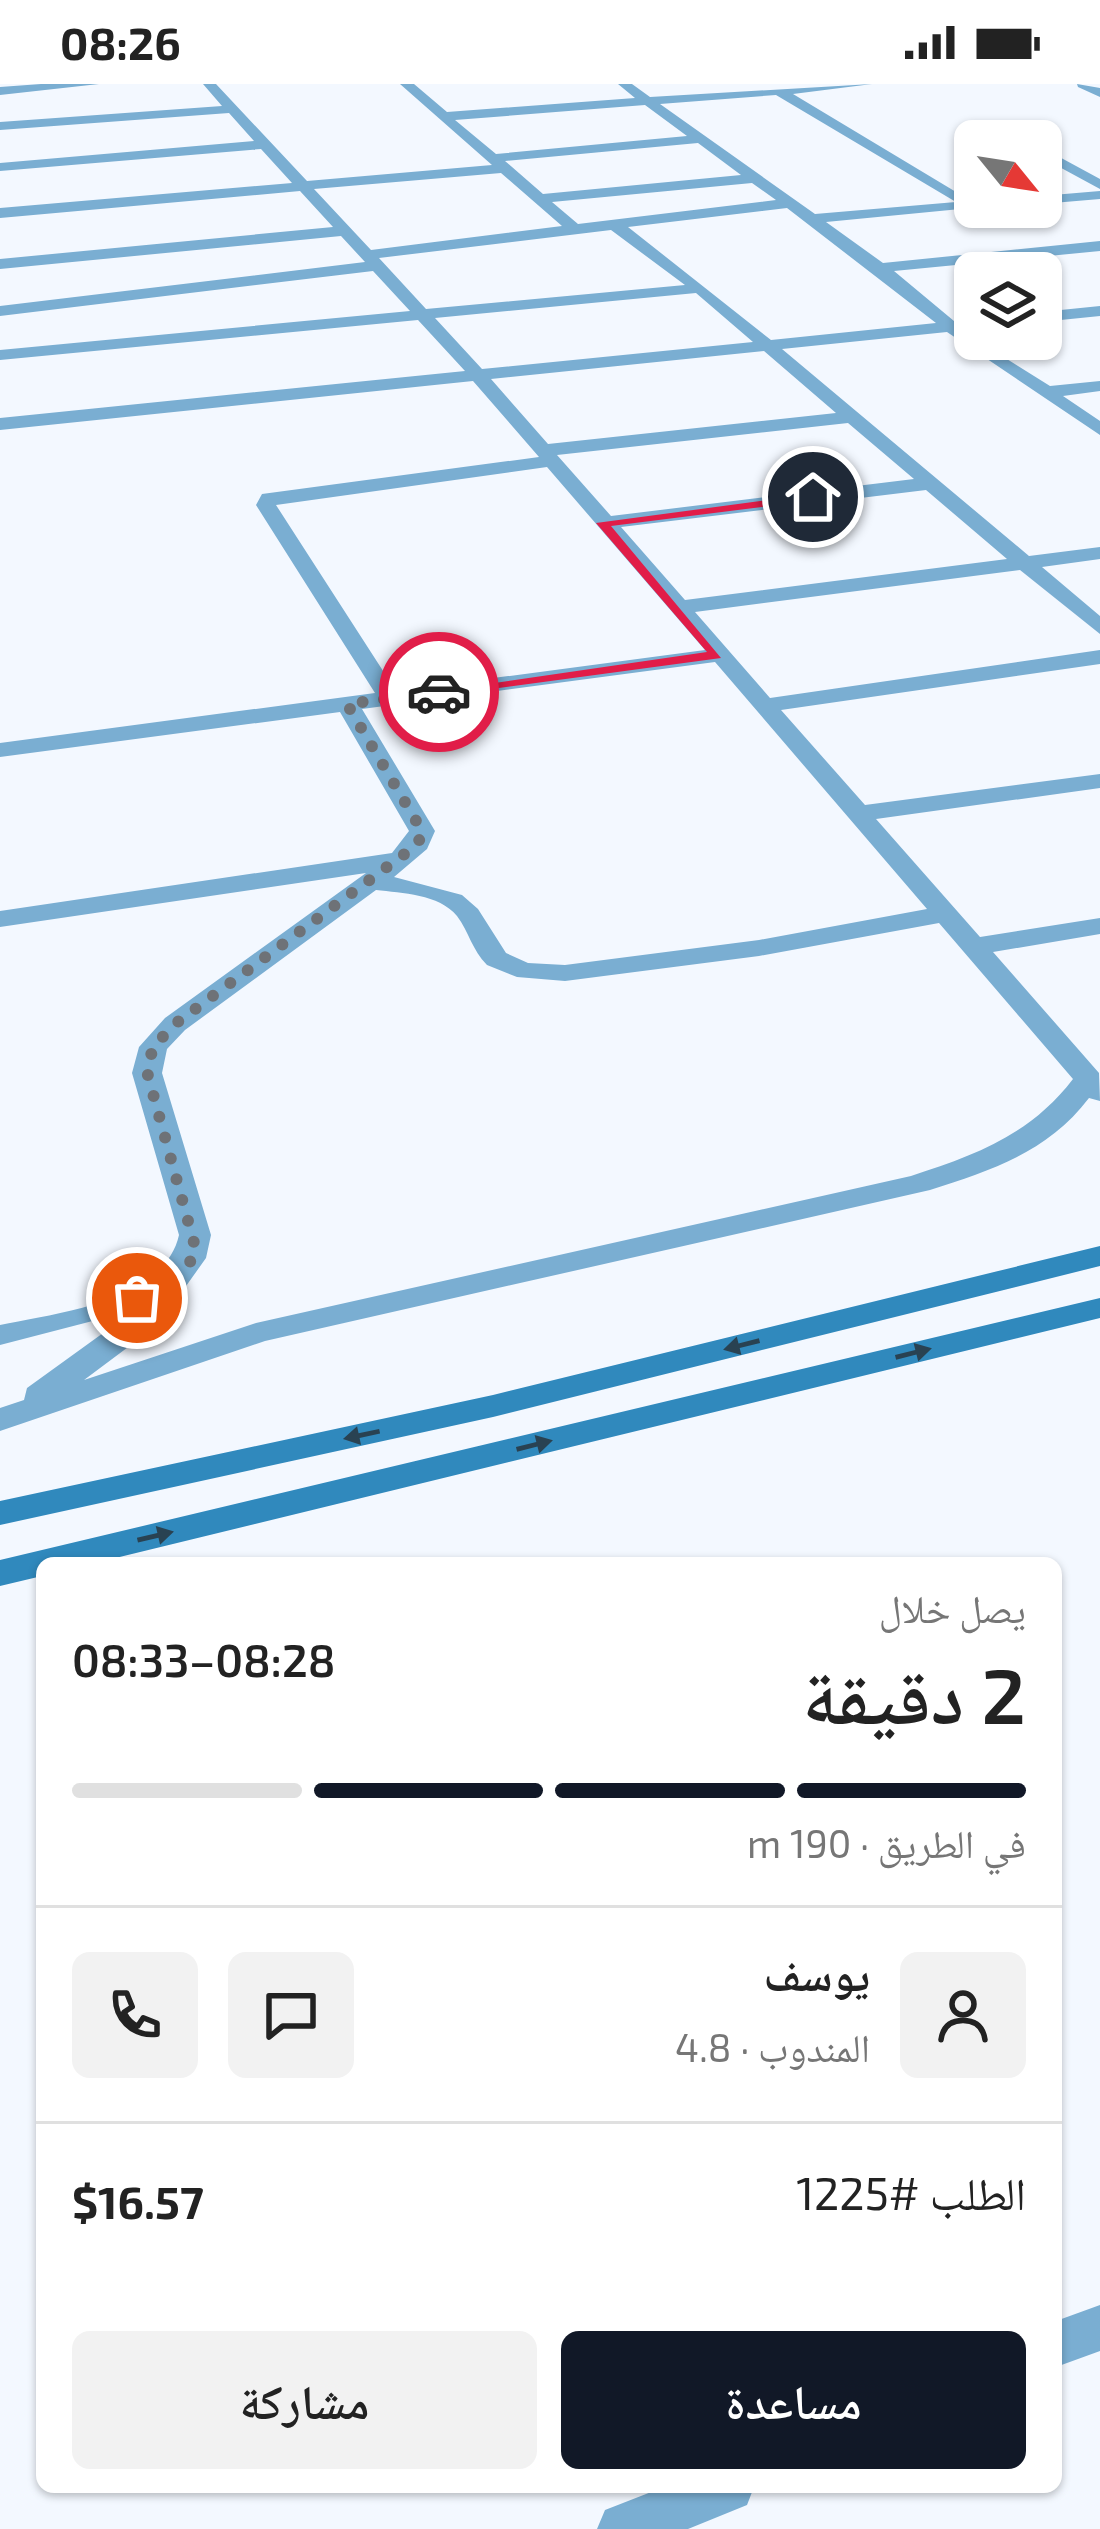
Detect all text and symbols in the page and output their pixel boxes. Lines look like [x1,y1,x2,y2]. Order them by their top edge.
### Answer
text: 08:26 [60,15,181,69]
north arrow [954,120,1062,228]
map controls [954,120,1062,360]
button: layers [954,252,1062,360]
pin [762,446,864,548]
icon: home [780,464,846,530]
courier [379,632,499,752]
icon: car [406,659,472,725]
pin [86,1247,188,1349]
icon: bag [104,1265,170,1331]
one-way arrow [723,1336,760,1355]
one-way arrow [895,1343,932,1362]
one-way arrow [343,1426,381,1445]
one-way arrow [516,1435,553,1454]
one-way arrow [136,1526,173,1545]
text: يصل خلال [879,1584,1026,1631]
text: 08:28–08:33 [72,1632,335,1686]
text: 2 دقيقة [802,1646,1026,1740]
text: في الطريق · 190 m [747,1819,1026,1866]
text: يوسف [764,1946,870,2000]
button: phone [72,1952,198,2078]
button: chat [228,1952,354,2078]
button: person [900,1952,1026,2078]
text: المندوب · 4.8 [675,2023,870,2070]
text: الطلب #1225 [796,2165,1026,2219]
text: $16.57 [72,2174,204,2228]
button: مشاركة [72,2331,537,2469]
button: مساعدة [561,2331,1026,2469]

